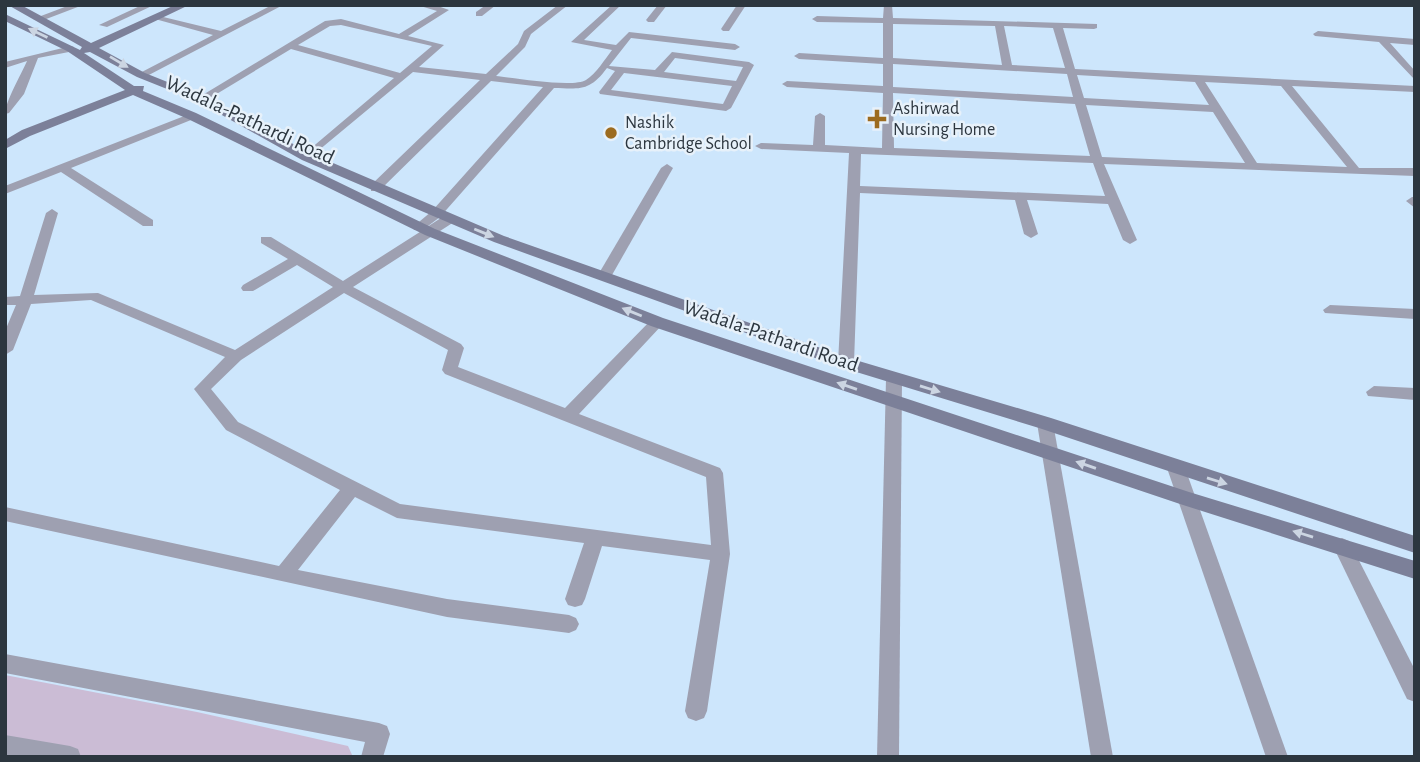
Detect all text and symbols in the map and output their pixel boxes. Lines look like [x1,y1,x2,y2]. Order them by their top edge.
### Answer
one-way arrow [28,27,48,38]
one-way arrow [110,56,129,68]
street label: Wadala-Pathardi Road [162,72,338,168]
place label: Ashirwad Nursing Home [893,100,995,139]
marker: Ashirwad Nursing Home [867,109,887,129]
place label: Nashik Cambridge School [625,114,752,153]
marker: Nashik Cambridge School [603,125,619,141]
one-way arrow [474,228,495,239]
street label: Wadala-Pathardi Road [681,296,861,376]
one-way arrow [621,306,642,317]
one-way arrow [836,380,857,391]
one-way arrow [920,385,941,395]
one-way arrow [1076,459,1097,470]
one-way arrow [1207,476,1228,487]
one-way arrow [1292,529,1313,539]

